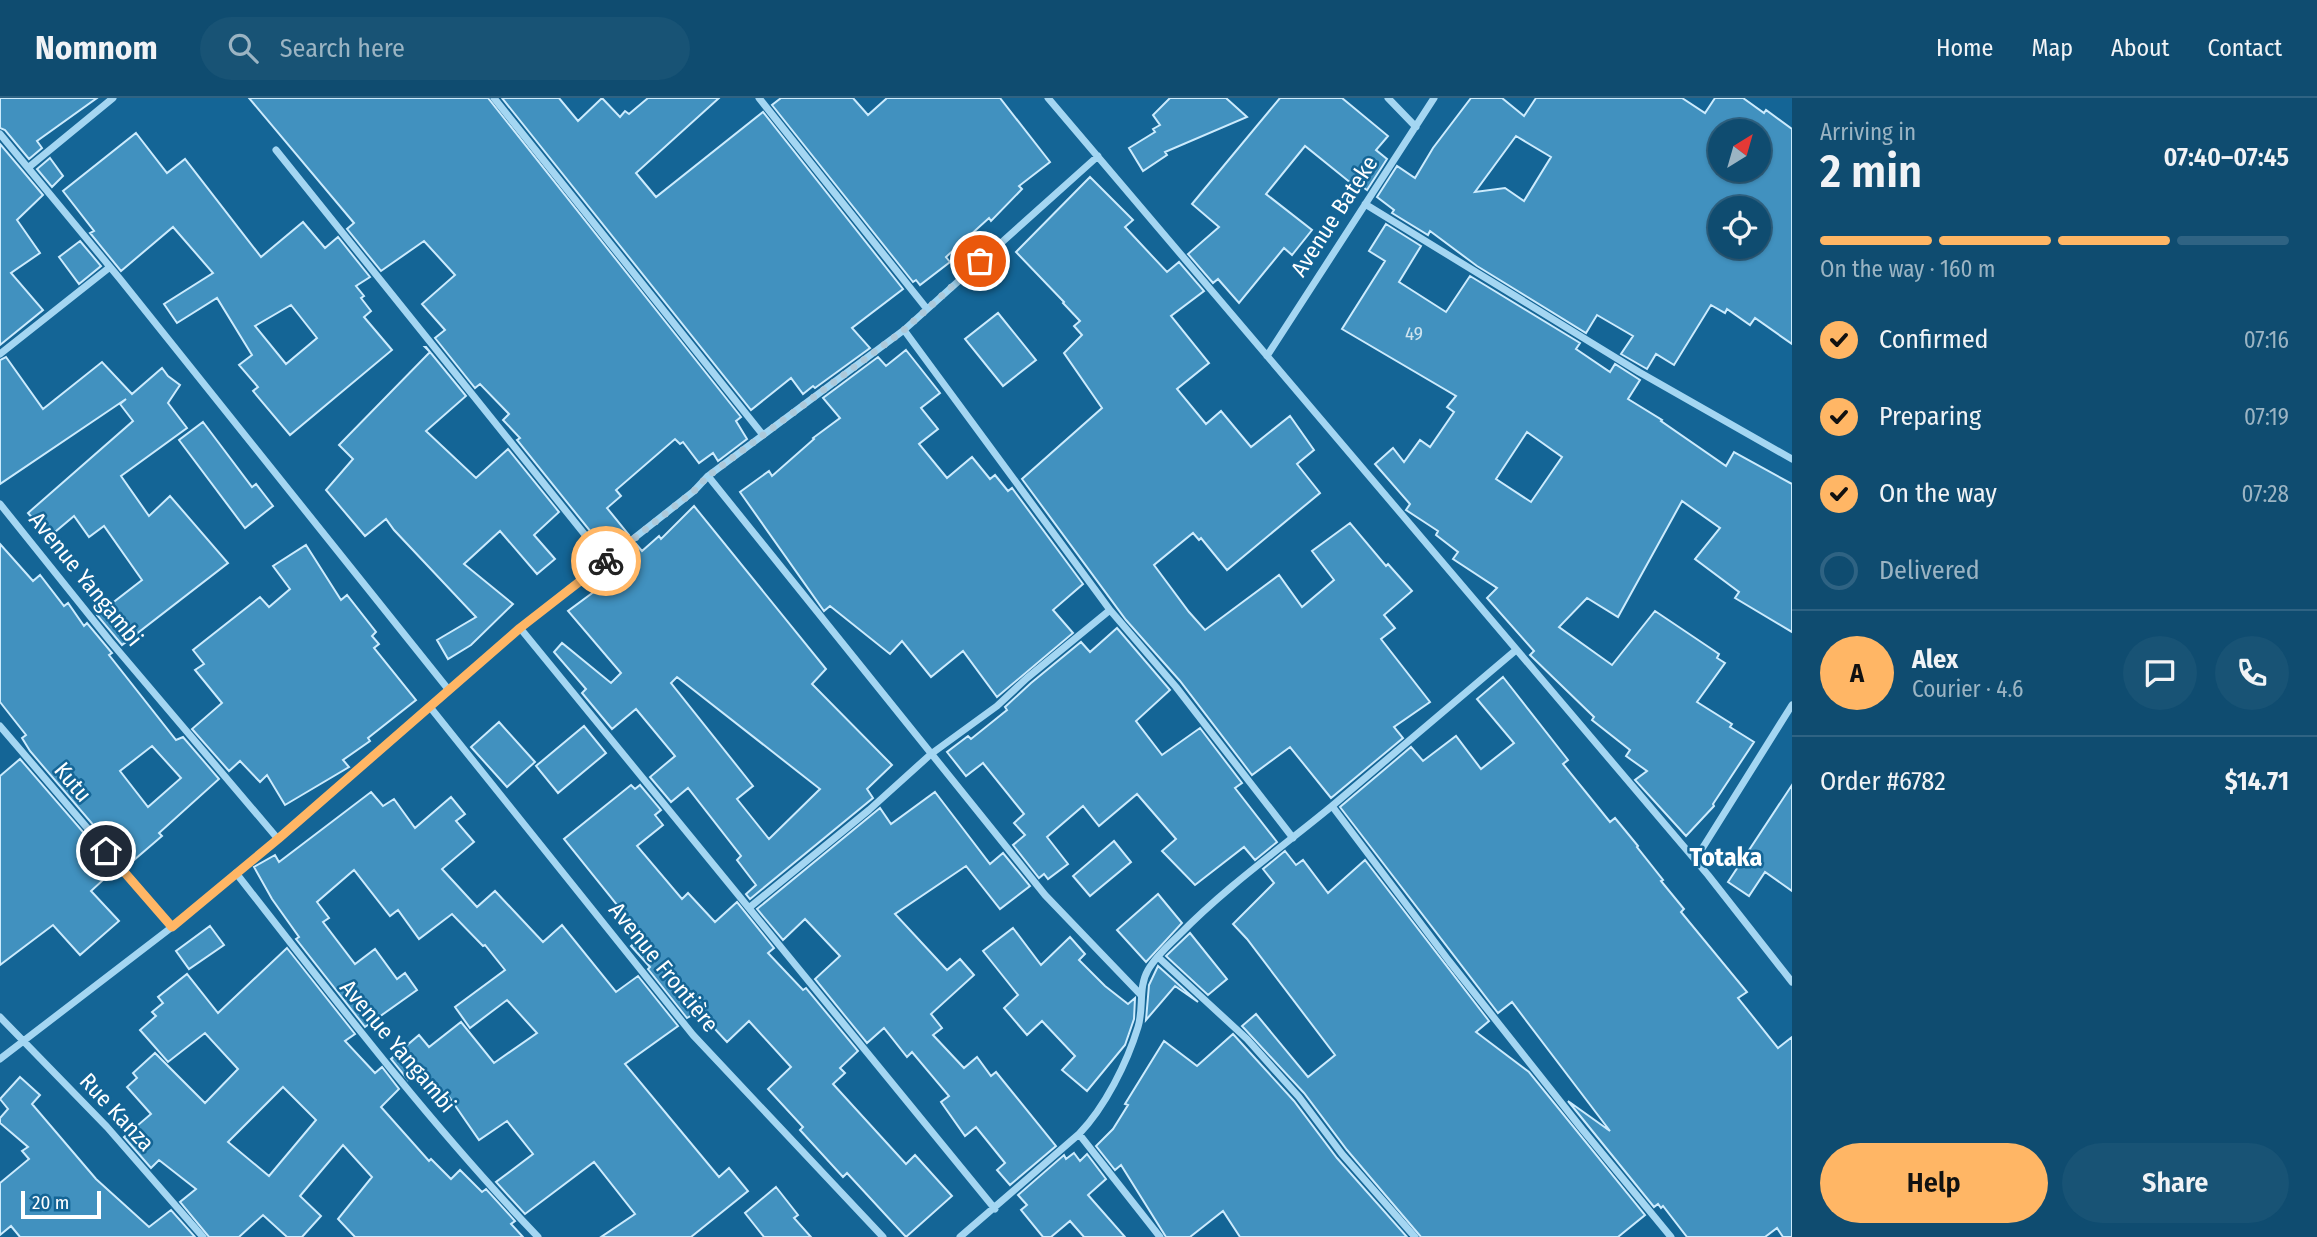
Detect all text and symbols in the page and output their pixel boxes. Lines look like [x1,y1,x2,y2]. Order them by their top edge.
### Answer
search box [200,17,690,80]
text: Nomnom [35,28,158,68]
icon: search [224,29,262,67]
text: Search here [280,33,405,64]
text: Home [1936,34,1993,62]
text: Map [2031,34,2073,62]
text: About [2111,34,2169,62]
text: Contact [2207,34,2282,62]
text: Arriving in [1820,118,1916,146]
north arrow [1708,119,1771,182]
map controls [1708,119,1771,259]
text: 07:40–07:45 [2163,142,2289,173]
text: 2 min [1820,144,1922,199]
street label: Avenue Bateke [1284,150,1384,282]
button: locate [1708,196,1771,259]
pin [950,231,1010,291]
icon: bag [961,242,999,280]
text: On the way · 160 m [1820,255,1995,283]
icon: check [1820,321,1858,359]
house number: 49 [1405,322,1423,345]
text: Confirmed [1879,324,1989,355]
text: 07:16 [2244,326,2289,354]
icon: check [1820,398,1858,436]
text: Preparing [1879,401,1981,432]
text: 07:19 [2244,403,2289,431]
icon: check [1820,475,1858,513]
text: On the way [1879,478,1997,509]
text: 07:28 [2242,480,2289,508]
street label: Avenue Yangambi [23,506,149,652]
courier [571,526,641,596]
icon: bike [587,542,625,580]
text: Delivered [1879,555,1980,586]
button: chat [2123,636,2197,710]
button: phone [2215,636,2289,710]
text: Alex [1912,644,1958,675]
text: A [1850,658,1864,689]
text: Courier · 4.6 [1912,675,2023,703]
street label: Kutu [48,756,98,808]
text: Order #6782 [1820,766,1946,797]
text: $14.71 [2225,766,2289,797]
pin [76,821,136,881]
icon: home [87,832,125,870]
district label: Totaka [1690,842,1762,873]
street label: Avenue Frontière [603,896,725,1038]
street label: Avenue Yangambi [334,974,462,1118]
street label: Rue Kanza [74,1067,160,1157]
button: Help [1820,1143,2048,1223]
button: Share [2062,1143,2289,1223]
scale bar [21,1188,102,1220]
text: 20 m [32,1191,69,1214]

